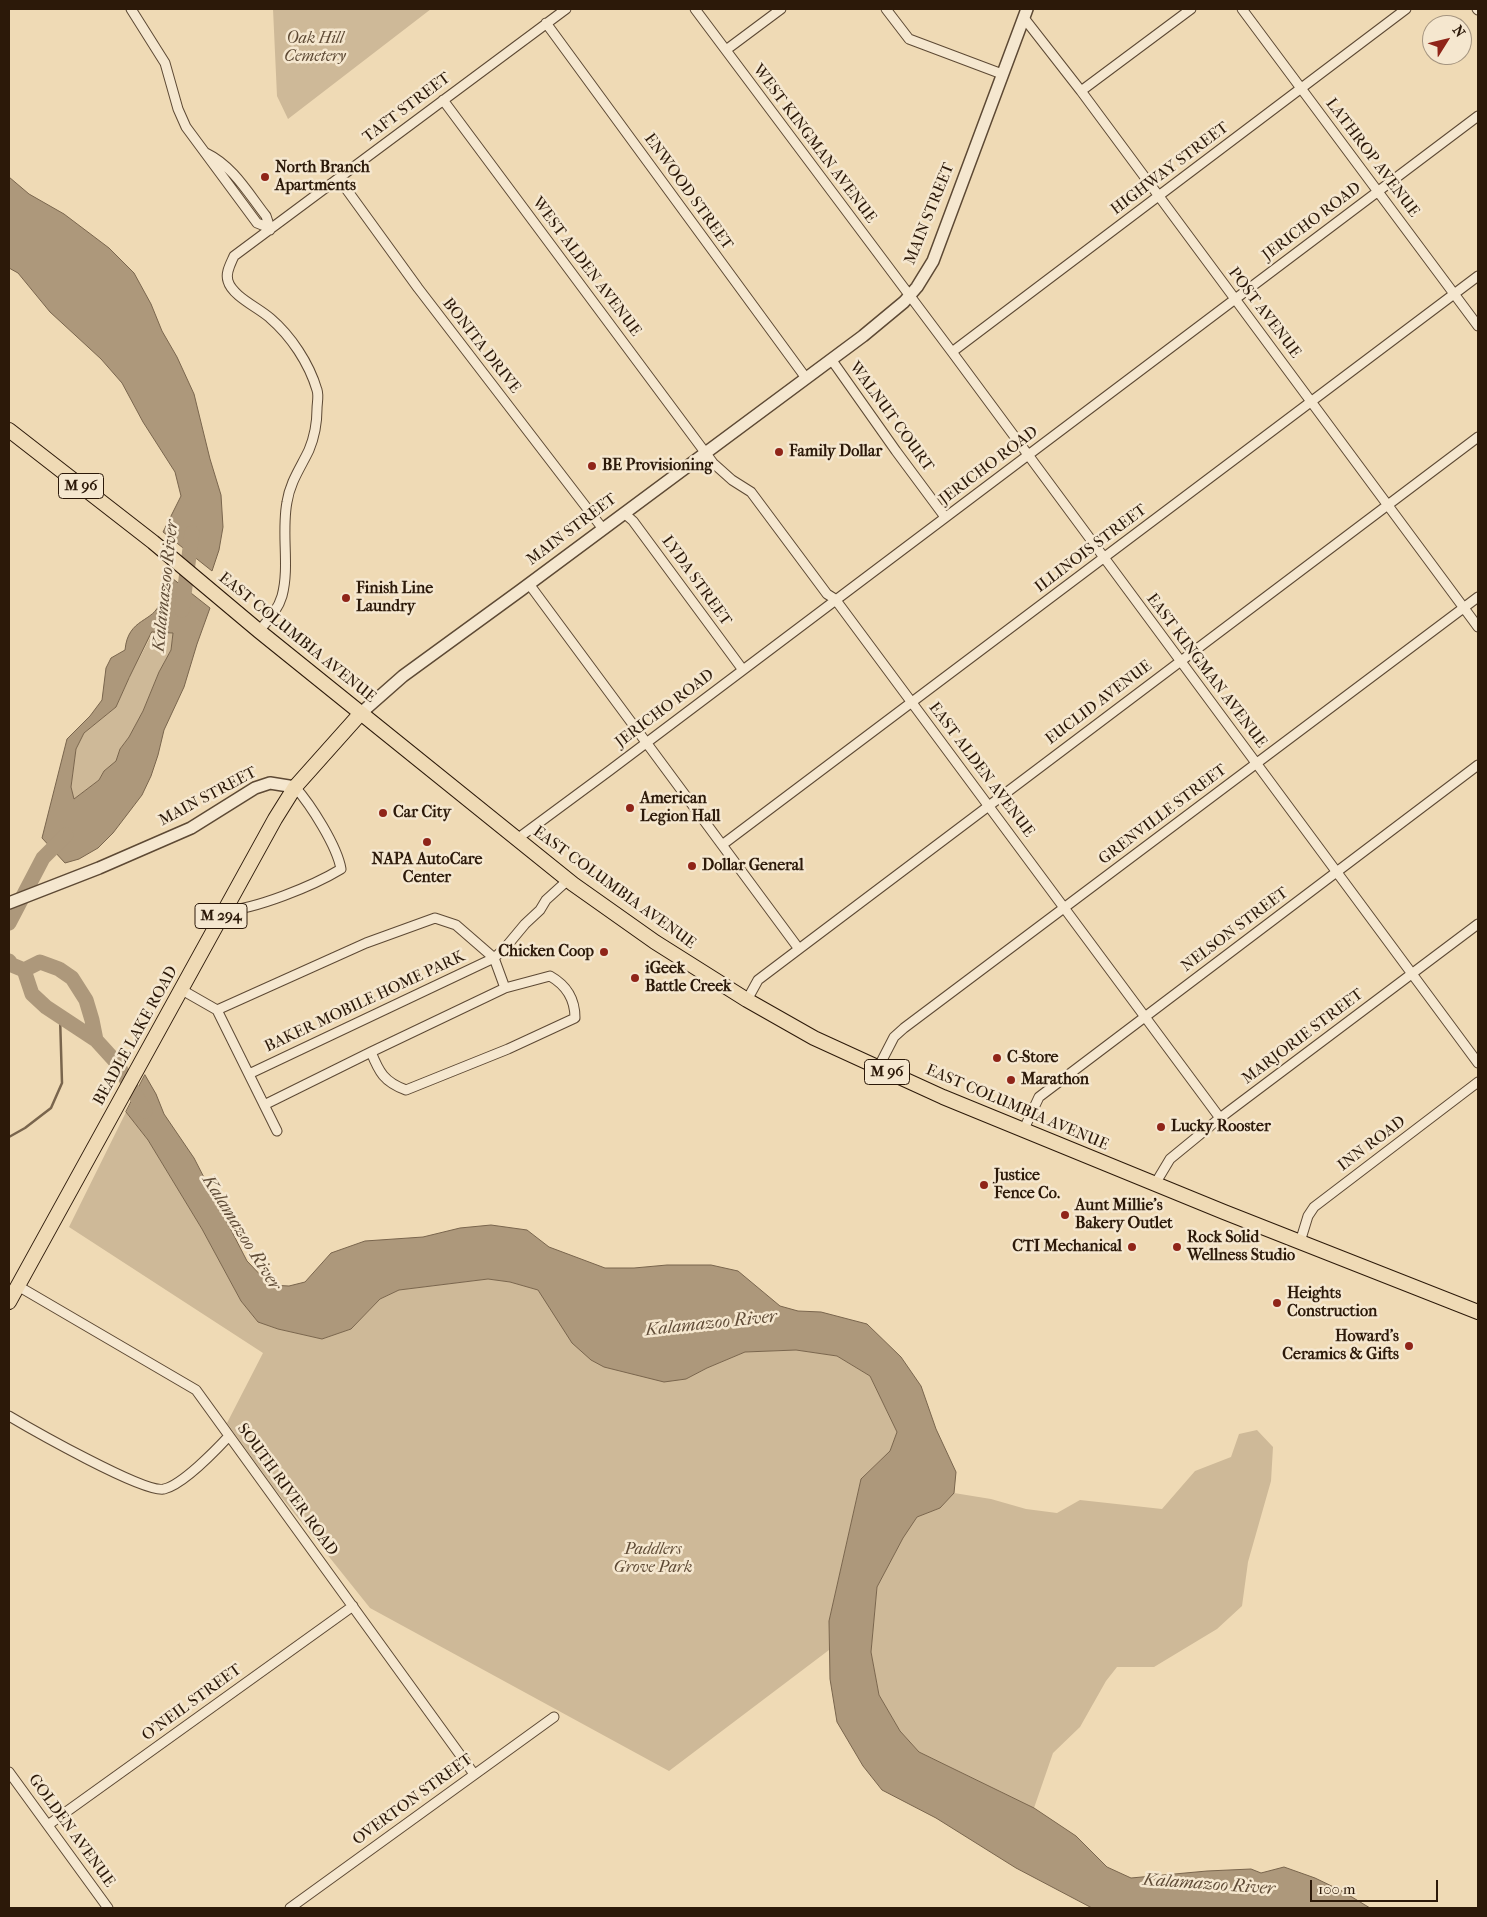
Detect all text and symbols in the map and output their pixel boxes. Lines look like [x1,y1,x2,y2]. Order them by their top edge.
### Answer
north arrow [1422,15,1472,65]
text: N [1449,22,1469,41]
park label: Oak Hill Cemetery [284,29,346,67]
street label: WEST KINGMAN AVENUE [748,61,880,227]
street label: TAFT STREET [359,69,455,147]
street label: LATHROP AVENUE [1321,95,1423,221]
street label: HIGHWAY STREET [1107,118,1233,220]
street label: ENWOOD STREET [639,130,737,254]
place label: North Branch Apartments [275,158,370,196]
street label: MAIN STREET [901,160,959,268]
marker: North Branch Apartments [259,171,271,183]
street label: JERICHO ROAD [1259,179,1365,265]
street label: WEST ALDEN AVENUE [527,194,645,340]
street label: POST AVENUE [1224,264,1304,362]
street label: BONITA DRIVE [438,295,524,397]
street label: WALNUT COURT [845,358,937,476]
street label: JERICHO ROAD [936,423,1042,509]
place label: Family Dollar [789,442,882,462]
marker: Family Dollar [773,446,785,458]
place label: BE Provisioning [602,456,713,476]
marker: BE Provisioning [586,460,598,472]
road number: M 96 [58,474,104,498]
street label: MAIN STREET [523,490,621,570]
street label: ILLINOIS STREET [1031,501,1151,597]
water label: Kalamazoo River [148,519,184,653]
street label: LYDA STREET [657,532,735,630]
street label: EAST COLUMBIA AVENUE [215,569,379,707]
place label: Finish Line Laundry [356,579,433,617]
street label: EAST KINGMAN AVENUE [1142,590,1270,752]
marker: Finish Line Laundry [340,592,352,604]
street label: EUCLID AVENUE [1042,657,1156,749]
street label: JERICHO ROAD [612,666,718,752]
street label: EAST ALDEN AVENUE [924,699,1038,841]
street label: GRENVILLE STREET [1095,761,1231,869]
street label: MAIN STREET [156,763,260,831]
place label: American Legion Hall [640,789,721,827]
marker: American Legion Hall [624,802,636,814]
place label: Car City [393,803,451,823]
marker: Car City [377,807,389,819]
street label: EAST COLUMBIA AVENUE [529,822,699,954]
marker: NAPA AutoCare Center [421,836,433,848]
place label: NAPA AutoCare Center [372,850,482,888]
place label: Dollar General [702,856,804,876]
marker: Dollar General [686,860,698,872]
street label: NELSON STREET [1178,884,1292,976]
road number: M 294 [195,904,247,928]
place label: Chicken Coop [498,942,594,962]
marker: Chicken Coop [598,946,610,958]
street label: BAKER MOBILE HOME PARK [262,947,468,1057]
place label: iGeek Battle Creek [645,959,731,997]
street label: BEADLE LAKE ROAD [90,963,182,1109]
marker: iGeek Battle Creek [629,972,641,984]
street label: MARJORIE STREET [1239,985,1367,1089]
place label: C-Store [1007,1048,1059,1068]
marker: C-Store [991,1052,1003,1064]
road number: M 96 [864,1060,910,1084]
street label: EAST COLUMBIA AVENUE [923,1061,1111,1155]
place label: Marathon [1021,1070,1089,1090]
marker: Marathon [1005,1074,1017,1086]
street label: INN ROAD [1334,1112,1410,1176]
place label: Lucky Rooster [1171,1117,1271,1137]
marker: Lucky Rooster [1155,1121,1167,1133]
place label: Justice Fence Co. [994,1166,1060,1204]
water label: Kalamazoo River [197,1171,285,1295]
marker: Justice Fence Co. [978,1179,990,1191]
place label: Aunt Millie's Bakery Outlet [1075,1196,1173,1234]
marker: Aunt Millie's Bakery Outlet [1059,1209,1071,1221]
place label: Rock Solid Wellness Studio [1187,1228,1295,1266]
place label: CTI Mechanical [1012,1237,1122,1257]
marker: CTI Mechanical [1126,1241,1138,1253]
marker: Rock Solid Wellness Studio [1171,1241,1183,1253]
place label: Heights Construction [1287,1284,1377,1322]
marker: Heights Construction [1271,1297,1283,1309]
water label: Kalamazoo River [644,1306,778,1342]
place label: Howard's Ceramics & Gifts [1282,1327,1399,1365]
marker: Howard's Ceramics & Gifts [1403,1340,1415,1352]
street label: SOUTH RIVER ROAD [232,1420,342,1560]
park label: Paddlers Grove Park [614,1540,692,1578]
street label: O'NEIL STREET [139,1660,245,1746]
street label: OVERTON STREET [349,1750,477,1850]
street label: GOLDEN AVENUE [24,1771,118,1891]
water label: Kalamazoo River [1142,1870,1276,1900]
scale bar [1312,1870,1440,1902]
text: 100 m [1318,1880,1356,1898]

